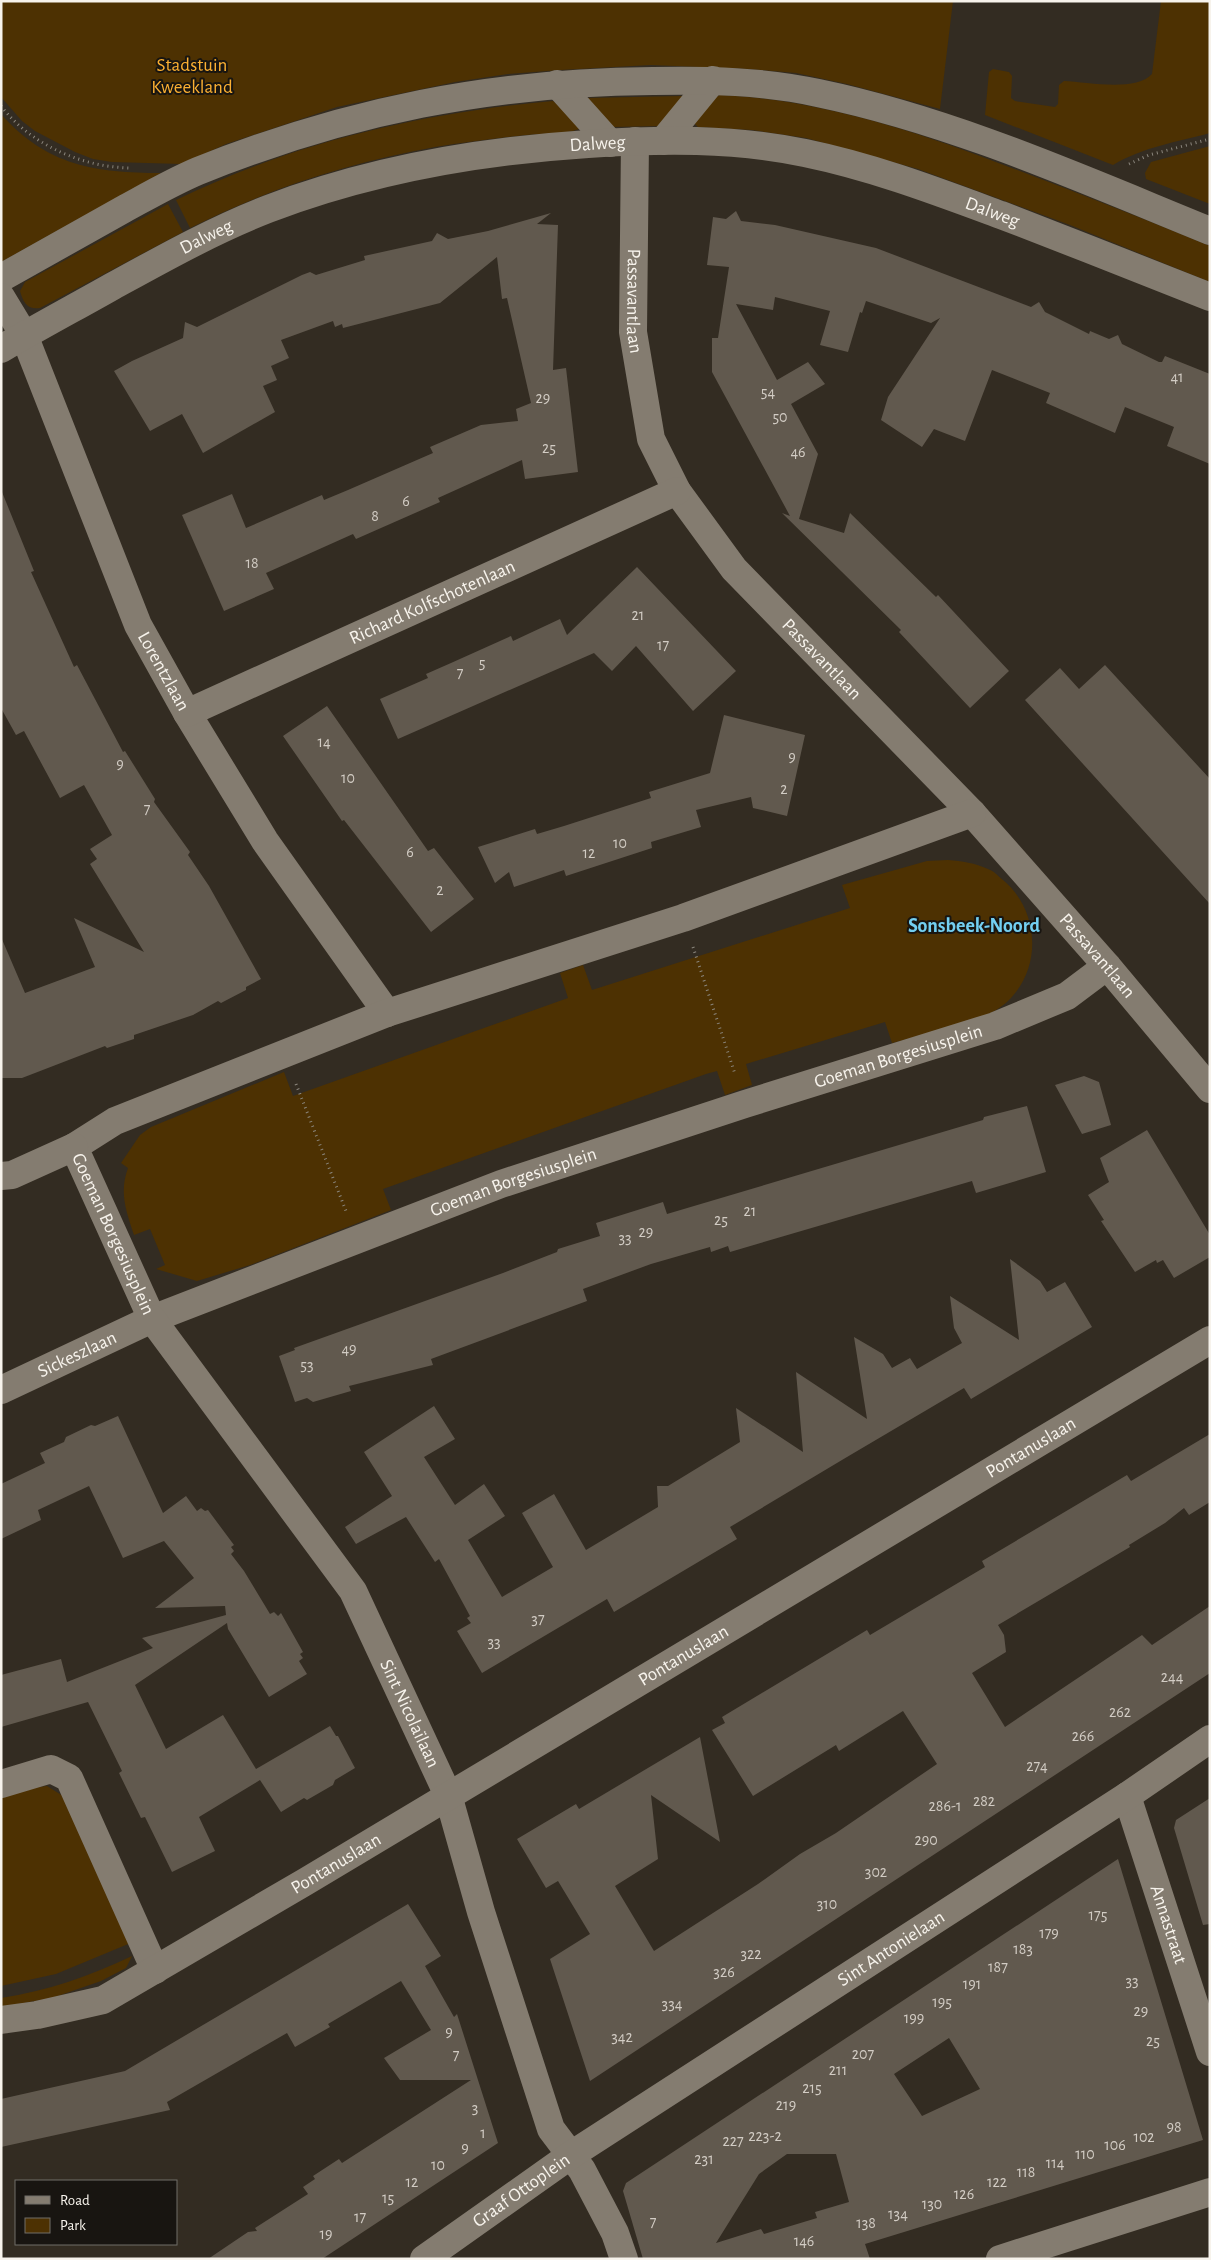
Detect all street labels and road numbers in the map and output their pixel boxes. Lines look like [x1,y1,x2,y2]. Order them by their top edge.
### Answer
street label: Dalweg [569,132,627,155]
street label: Dalweg [963,193,1023,231]
street label: Dalweg [177,215,236,258]
street label: Passavantlaan [623,248,646,355]
street label: Richard Kolfschotenlaan [346,556,518,648]
street label: Passavantlaan [778,615,865,703]
street label: Lorentzlaan [134,629,193,714]
street label: Passavantlaan [1056,910,1139,1001]
street label: Goeman Borgesiusplein [812,1021,985,1091]
street label: Goeman Borgesiusplein [427,1144,599,1220]
street label: Goeman Borgesiusplein [69,1150,158,1318]
street label: Sickeszlaan [35,1328,119,1381]
street label: Pontanuslaan [983,1413,1079,1481]
street label: Pontanuslaan [635,1621,732,1690]
street label: Sint Nicolaïlaan [377,1656,443,1770]
street label: Pontanuslaan [288,1829,384,1898]
street label: Annastraat [1147,1883,1190,1966]
street label: Sint Antonielaan [834,1907,948,1990]
street label: Graaf Ottoplein [469,2150,573,2231]

